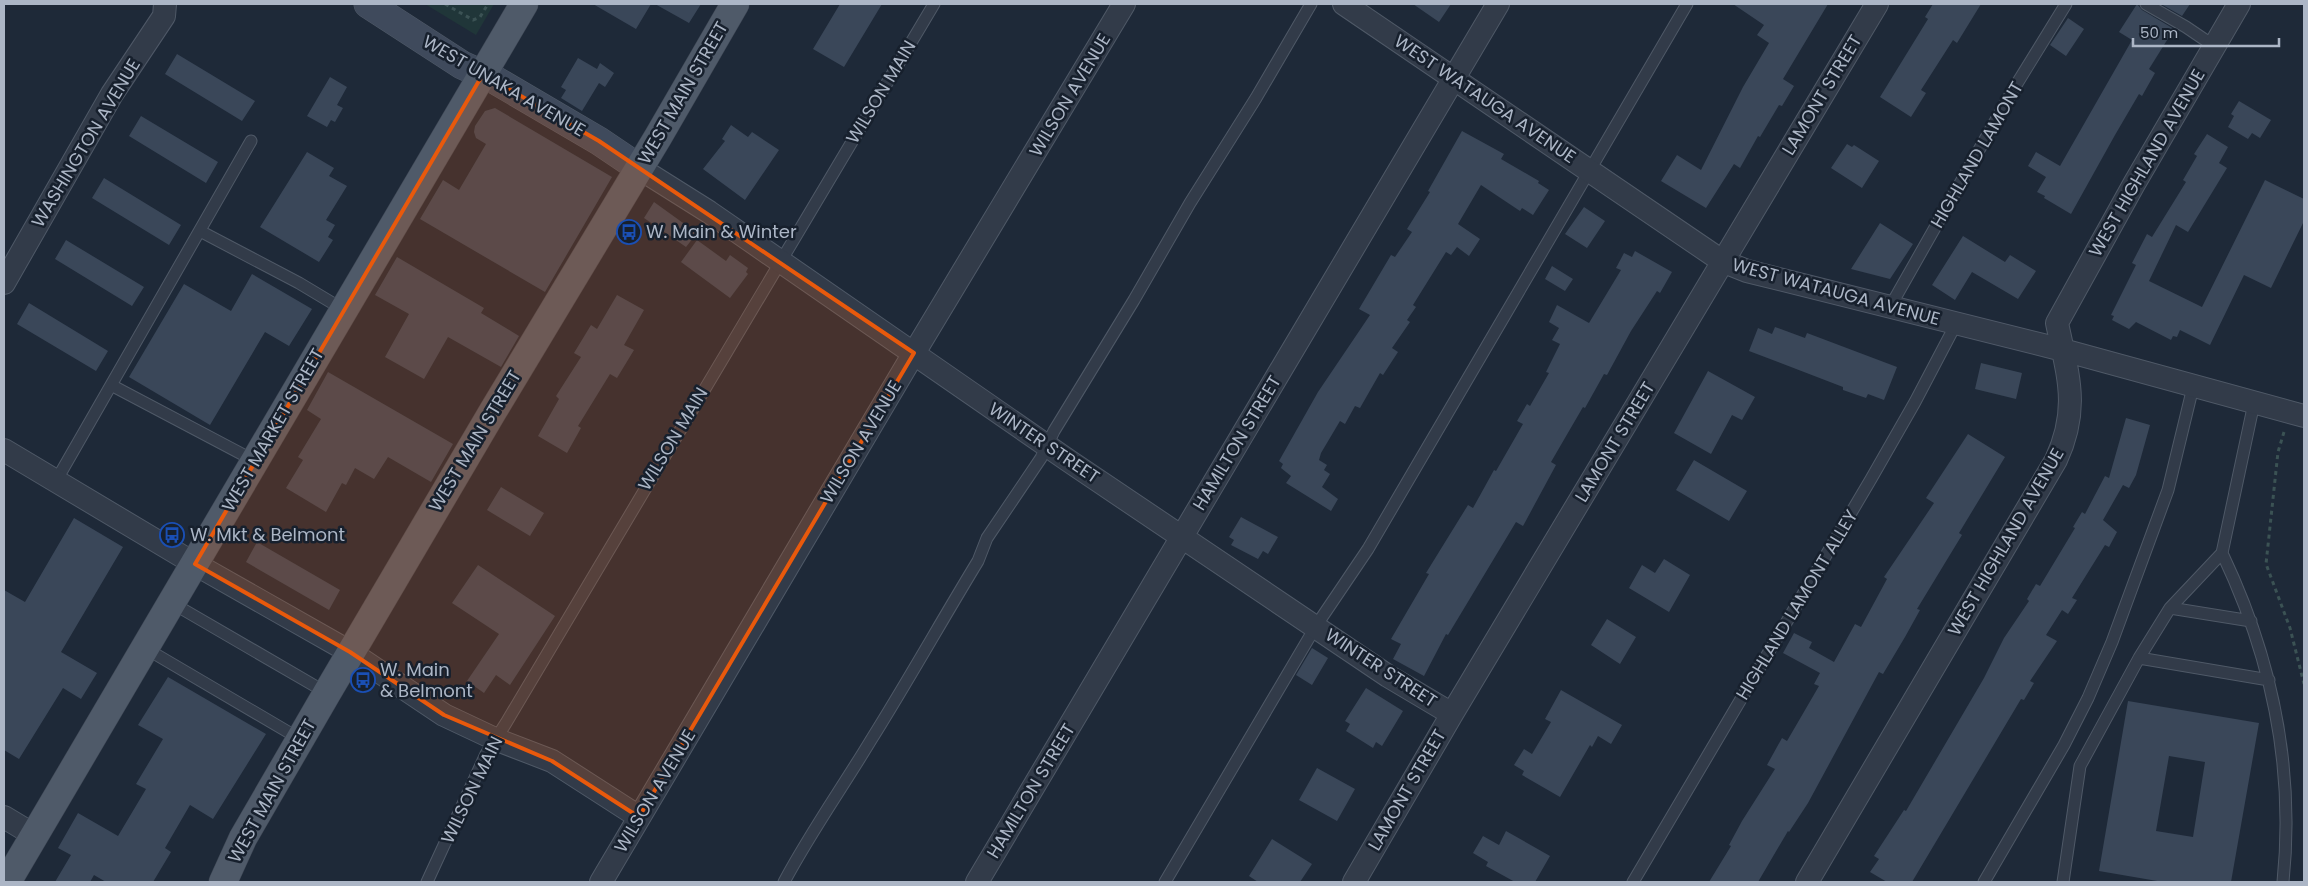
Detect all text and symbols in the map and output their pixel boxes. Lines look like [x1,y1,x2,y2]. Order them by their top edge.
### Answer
scale bar [2133,15,2279,47]
street label: WEST MAIN STREET [632,17,734,169]
text: 50 m [2140,22,2178,43]
street label: WEST WATAUGA AVENUE [1390,28,1581,169]
street label: WEST UNAKA AVENUE [418,29,590,142]
street label: WILSON AVENUE [1023,29,1116,161]
street label: LAMONT STREET [1776,30,1867,160]
street label: WILSON MAIN [840,35,921,148]
street label: WASHINGTON AVENUE [25,54,146,232]
street label: WEST HIGHLAND AVENUE [2083,64,2211,261]
street label: HIGHLAND LAMONT [1924,77,2029,233]
bus stop icon: W. Main & Winter [616,219,642,245]
place label: W. Main & Winter [646,219,797,244]
street label: WEST WATAUGA AVENUE [1729,252,1943,331]
street label: WEST MARKET STREET [216,343,330,516]
street label: WEST MAIN STREET [422,365,527,516]
street label: HAMILTON STREET [1186,370,1287,515]
street label: WILSON AVENUE [814,376,907,508]
street label: LAMONT STREET [1569,377,1660,507]
street label: WILSON MAIN [632,382,713,495]
street label: WINTER STREET [984,396,1105,489]
street label: WEST HIGHLAND AVENUE [1942,443,2070,640]
street label: HIGHLAND LAMONT ALLEY [1730,505,1864,704]
bus stop icon: W. Mkt & Belmont [159,522,185,548]
place label: W. Mkt & Belmont [190,522,345,547]
street label: WINTER STREET [1320,622,1442,713]
place label: W. Main & Belmont [380,657,473,703]
bus stop icon: W. Main & Belmont [350,667,376,693]
street label: WEST MAIN STREET [222,714,322,867]
street label: HAMILTON STREET [980,718,1081,863]
street label: LAMONT STREET [1362,724,1452,855]
street label: WILSON AVENUE [608,725,701,857]
street label: WILSON MAIN [435,732,508,848]

